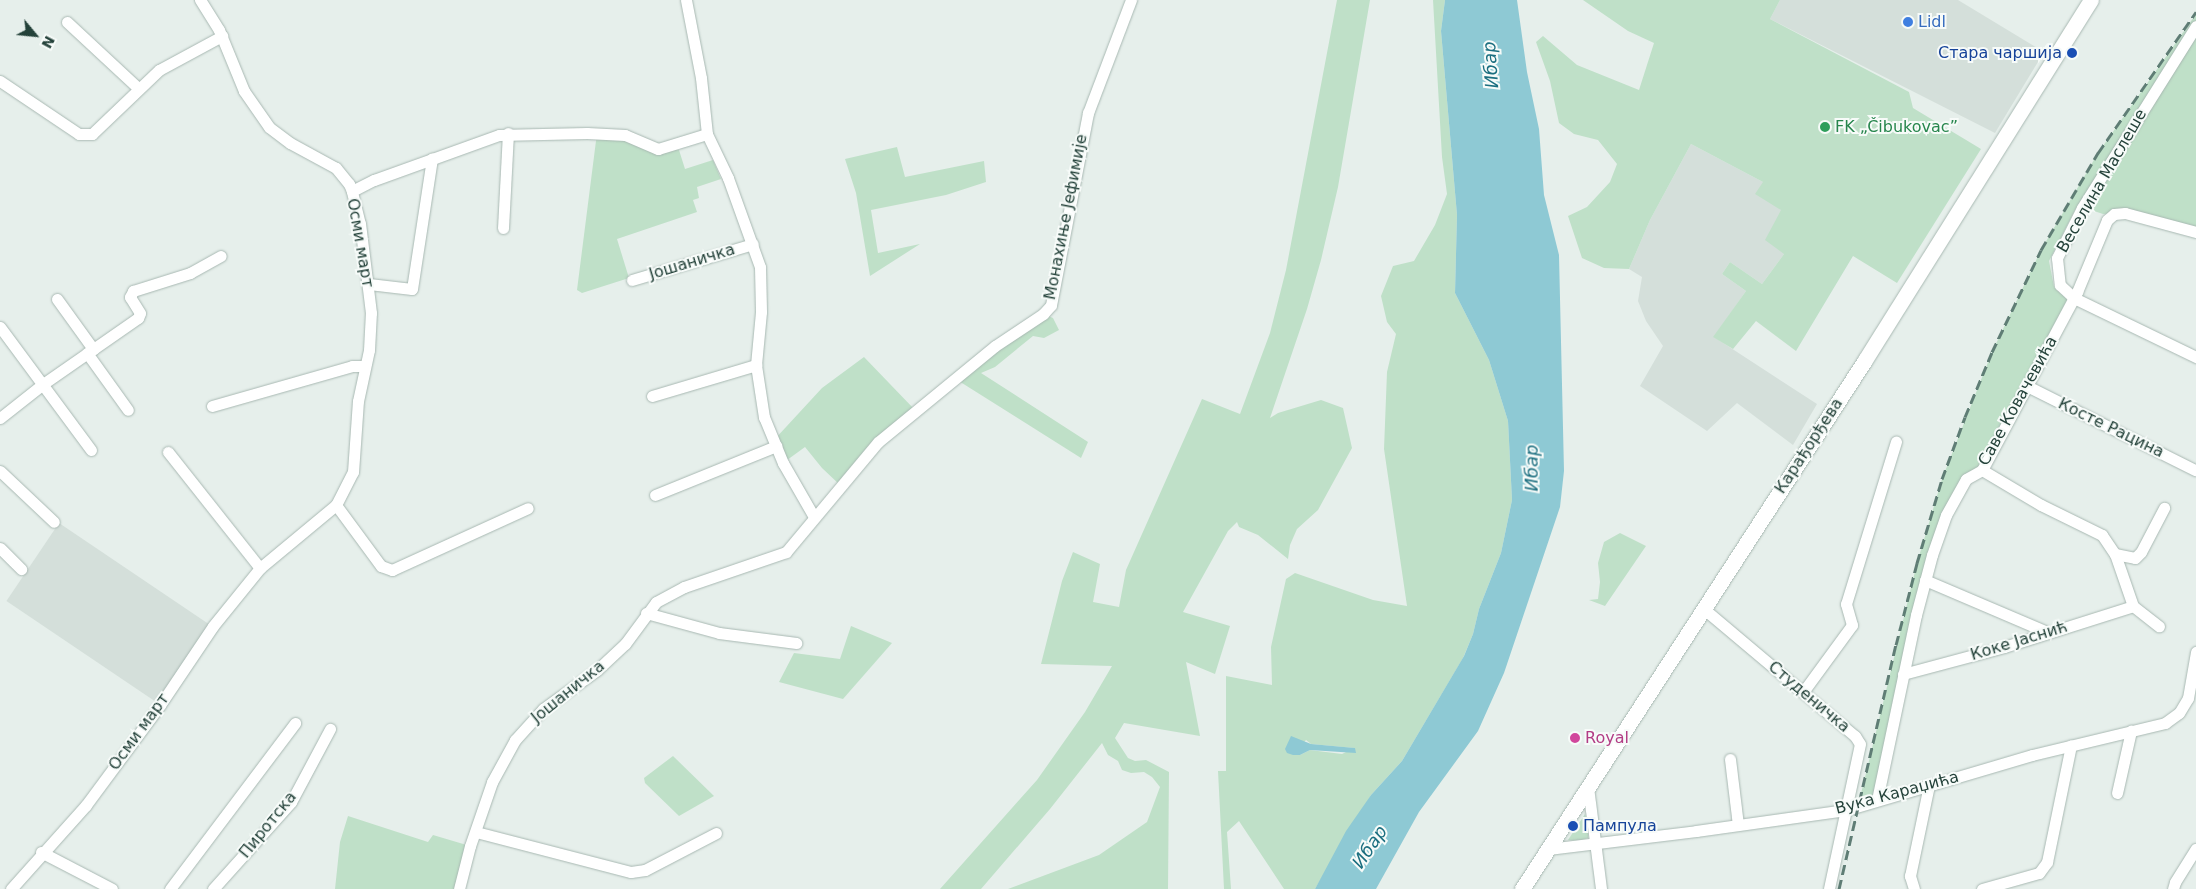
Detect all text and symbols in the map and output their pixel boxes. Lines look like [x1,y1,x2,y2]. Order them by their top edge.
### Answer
north arrow [10,10,60,60]
place label: Lidl [1918,12,1946,32]
marker: Lidl [1902,16,1914,28]
text: N [38,33,58,51]
water label: Ибар [1479,41,1503,89]
place label: Стара чаршија [1938,43,2062,63]
marker: Стара чаршија [2066,47,2078,59]
street label: Веселина Маслеше [2053,106,2151,256]
place label: FK „Čibukovac” [1835,117,1958,137]
marker: FK „Čibukovac” [1819,121,1831,133]
street label: Монахиње Јефимије [1041,133,1091,301]
street label: Осми март [343,197,377,289]
street label: Јошаничка [647,240,737,284]
street label: Саве Ковачевића [1974,333,2062,469]
street label: Косте Рацина [2055,394,2167,462]
street label: Карађорђева [1771,395,1847,497]
water label: Ибар [1521,444,1543,492]
street label: Коке Јаснић [1968,617,2070,665]
street label: Јошаничка [527,657,609,727]
street label: Студеничка [1764,657,1854,737]
street label: Осми март [105,690,173,774]
place label: Royal [1585,728,1629,748]
marker: Royal [1569,732,1581,744]
street label: Вука Караџића [1833,767,1961,819]
street label: Пиротска [235,788,301,862]
place label: Пампула [1583,816,1657,836]
marker: Пампула [1567,820,1579,832]
water label: Ибар [1348,821,1392,873]

